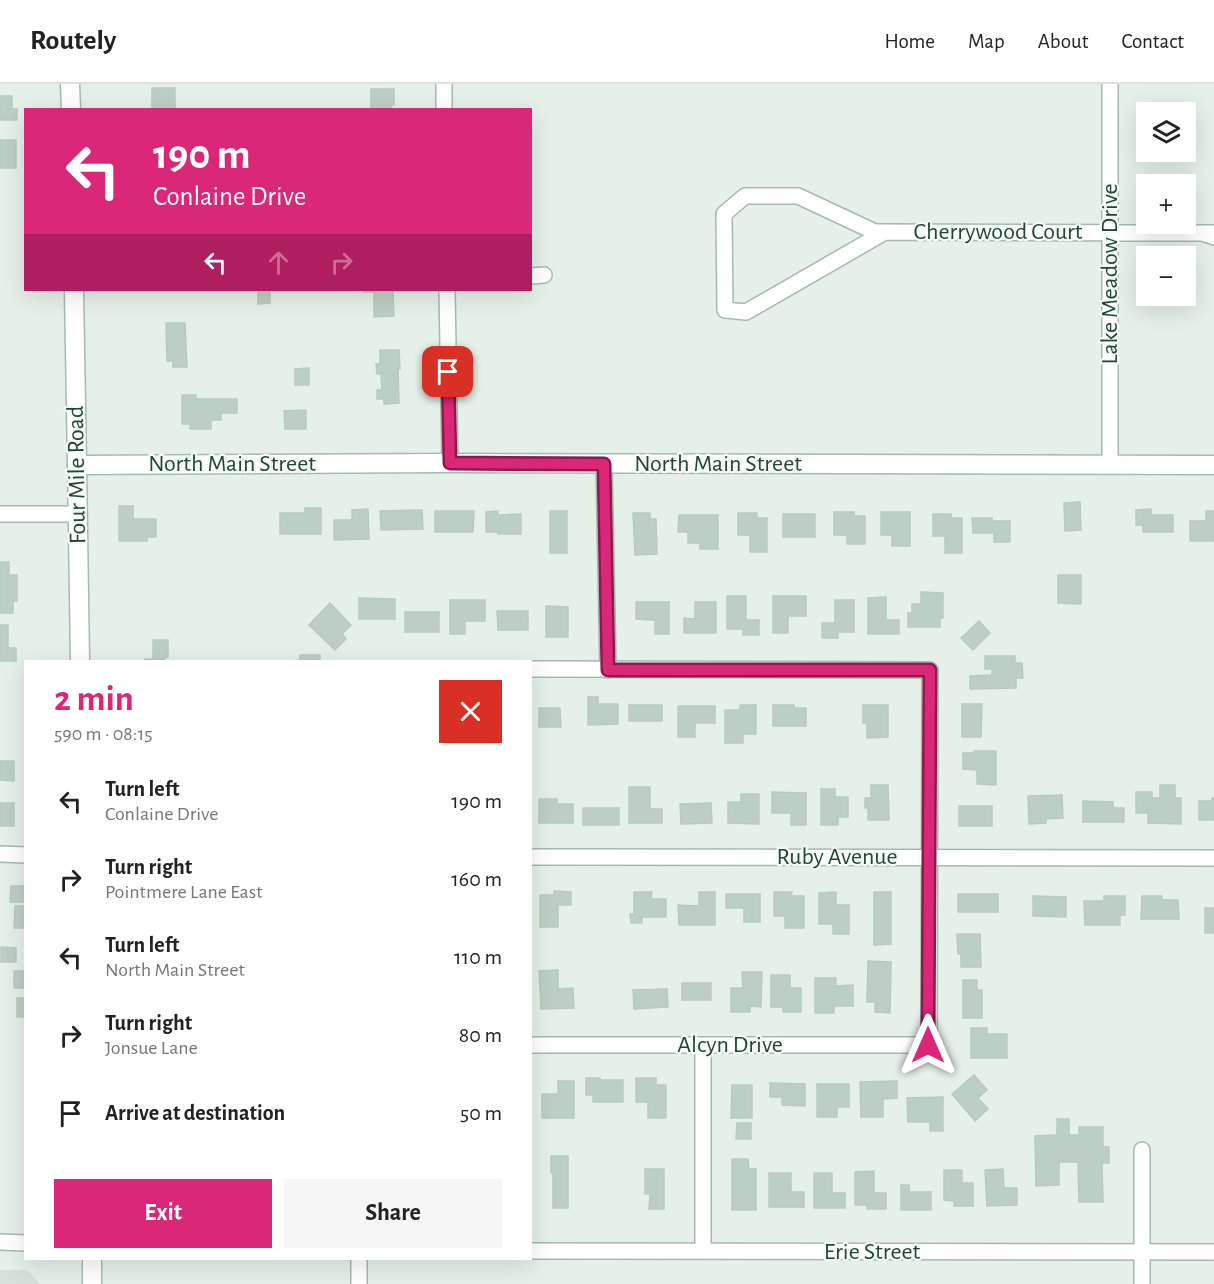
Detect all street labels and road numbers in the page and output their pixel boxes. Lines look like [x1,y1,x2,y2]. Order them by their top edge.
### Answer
street label: Lake Meadow Drive [1098,183,1122,365]
street label: Cherrywood Court [913,220,1083,244]
street label: Four Mile Road [64,406,90,544]
street label: North Main Street [148,452,316,476]
street label: North Main Street [634,452,802,476]
street label: Ruby Avenue [776,845,898,869]
street label: Alcyn Drive [677,1033,783,1057]
street label: Erie Street [824,1240,921,1264]

